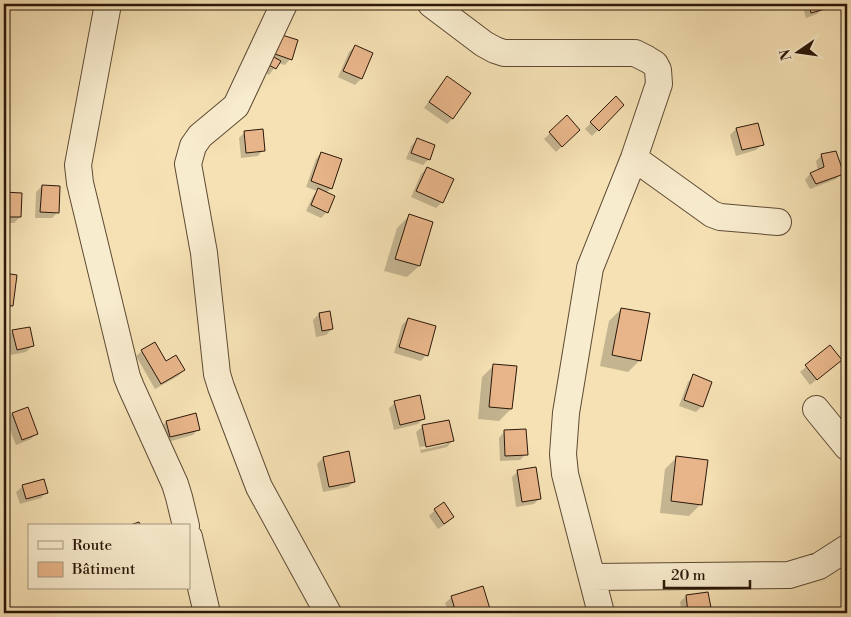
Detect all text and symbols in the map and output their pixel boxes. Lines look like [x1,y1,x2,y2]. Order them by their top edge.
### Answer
north arrow [774,28,824,78]
text: N [776,47,796,62]
legend [28,524,190,590]
text: Route [72,536,112,555]
scale bar [664,557,750,589]
text: Bâtiment [71,560,136,579]
text: 20 m [671,566,706,585]

